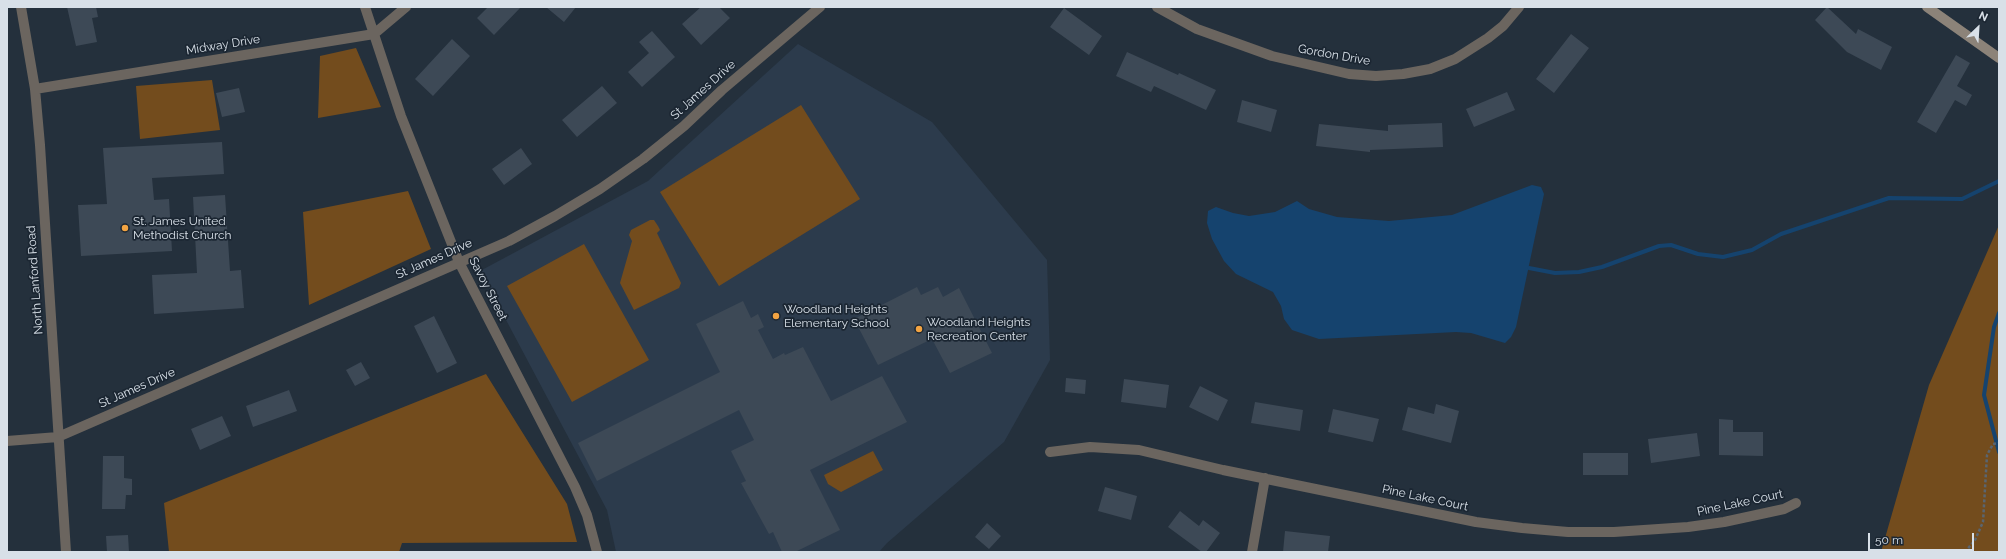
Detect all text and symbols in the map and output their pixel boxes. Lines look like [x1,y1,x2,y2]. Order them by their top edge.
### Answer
north arrow [1958,8,1998,48]
text: N [1977,9,1990,24]
street label: Midway Drive [185,32,261,58]
street label: Gordon Drive [1297,42,1371,68]
street label: St James Drive [668,57,738,123]
place label: St. James United Methodist Church [133,214,231,242]
marker: St. James United Methodist Church [120,223,130,233]
street label: North Lanford Road [24,225,46,335]
street label: St James Drive [394,236,474,282]
street label: Savoy Street [466,255,510,323]
place label: Woodland Heights Elementary School [784,302,889,330]
marker: Woodland Heights Elementary School [771,311,781,321]
place label: Woodland Heights Recreation Center [927,315,1030,343]
marker: Woodland Heights Recreation Center [914,324,924,334]
street label: St James Drive [97,365,177,411]
street label: Pine Lake Court [1381,482,1469,514]
street label: Pine Lake Court [1696,487,1784,519]
scale bar [1870,525,1976,551]
text: 50 m [1875,533,1903,547]

